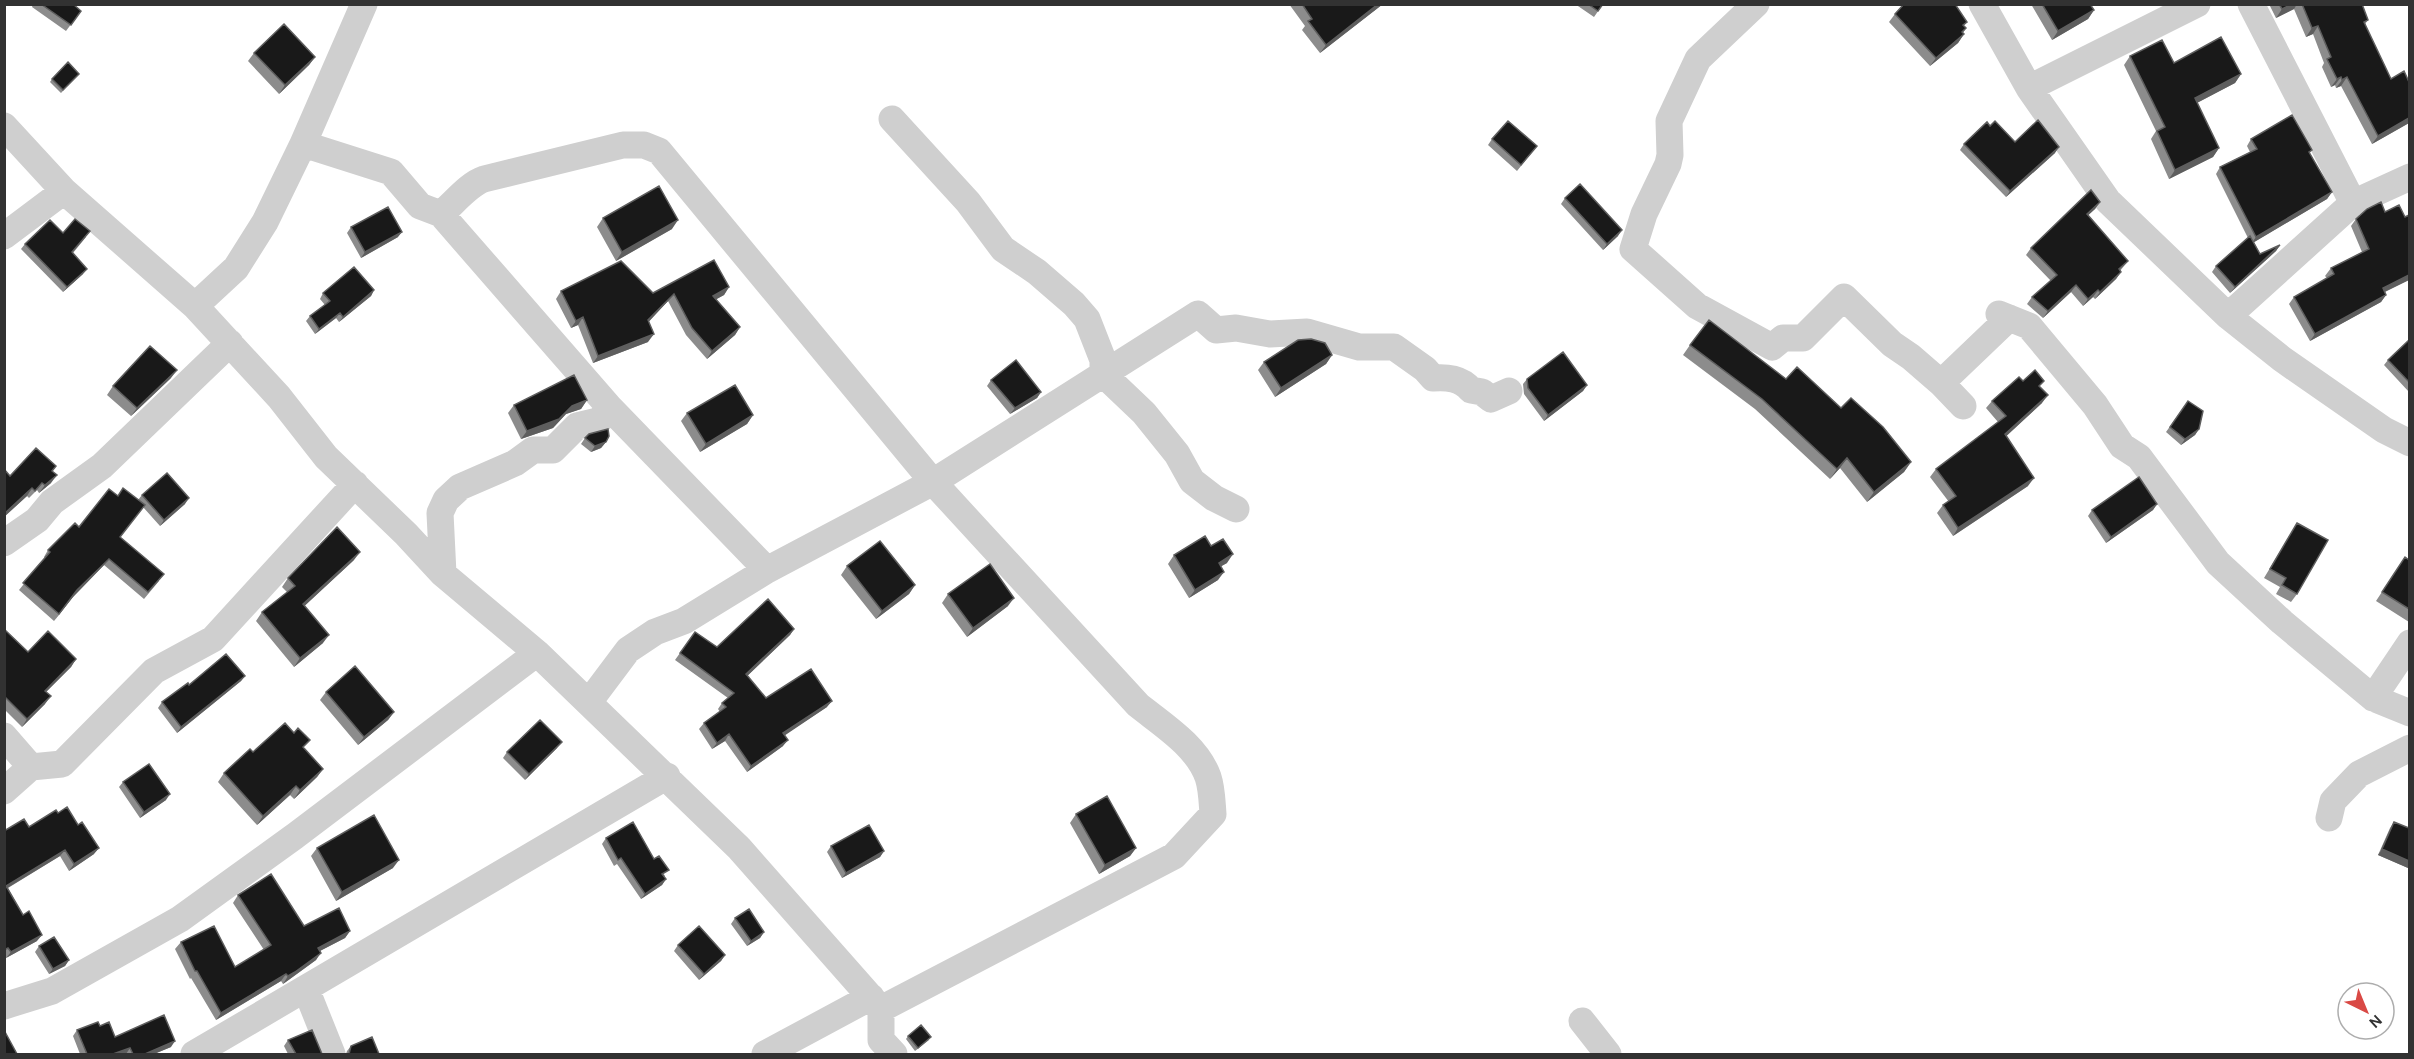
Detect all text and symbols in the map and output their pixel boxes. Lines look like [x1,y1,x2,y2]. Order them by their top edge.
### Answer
north arrow [2336,981,2396,1041]
text: N [2365,1011,2387,1032]

